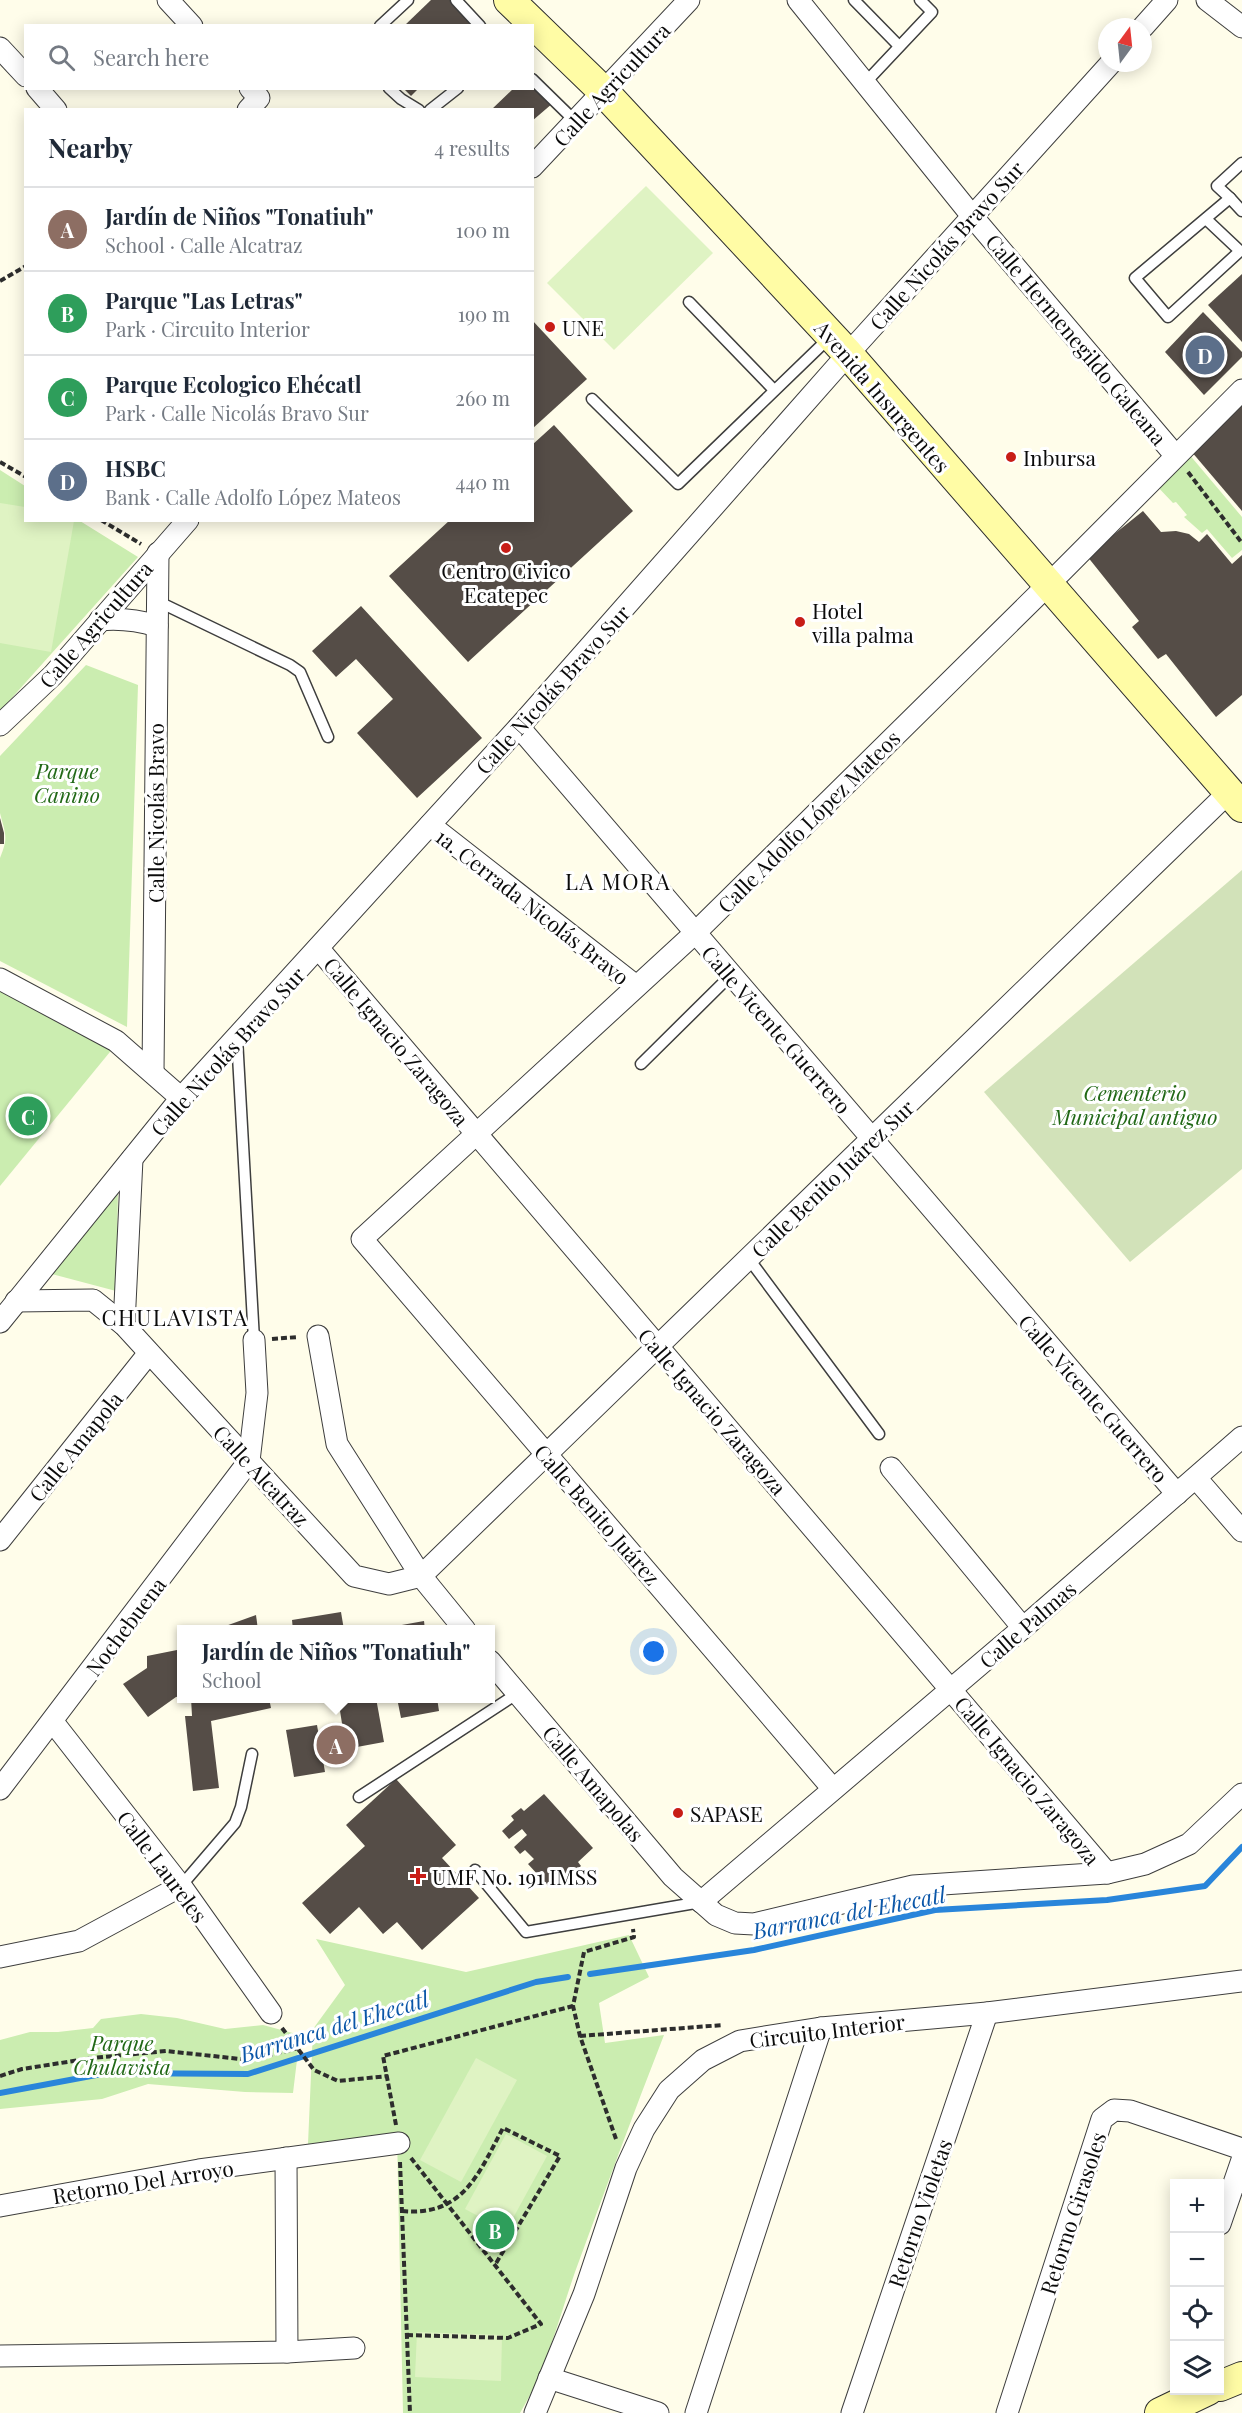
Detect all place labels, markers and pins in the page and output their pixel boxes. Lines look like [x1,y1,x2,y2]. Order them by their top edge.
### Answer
place label: UNE [562,313,604,341]
marker: UNE [543,320,557,334]
pin: D [1186,332,1224,378]
place label: Inbursa [1023,443,1096,471]
marker: Inbursa [1004,450,1018,464]
marker: Centro Civico Ecatepec [499,541,513,555]
place label: Centro Civico Ecatepec [441,556,571,608]
place label: Hotel villa palma [811,596,914,648]
marker: Hotel villa palma [793,615,807,629]
pin: C [9,1094,48,1138]
pin: A [316,1722,356,1768]
place label: SAPASE [690,1799,763,1827]
marker: SAPASE [671,1806,685,1820]
place label: UMF No. 191 IMSS [432,1862,597,1890]
marker: UMF No. 191 IMSS [409,1867,427,1885]
pin: B [476,2208,514,2252]

